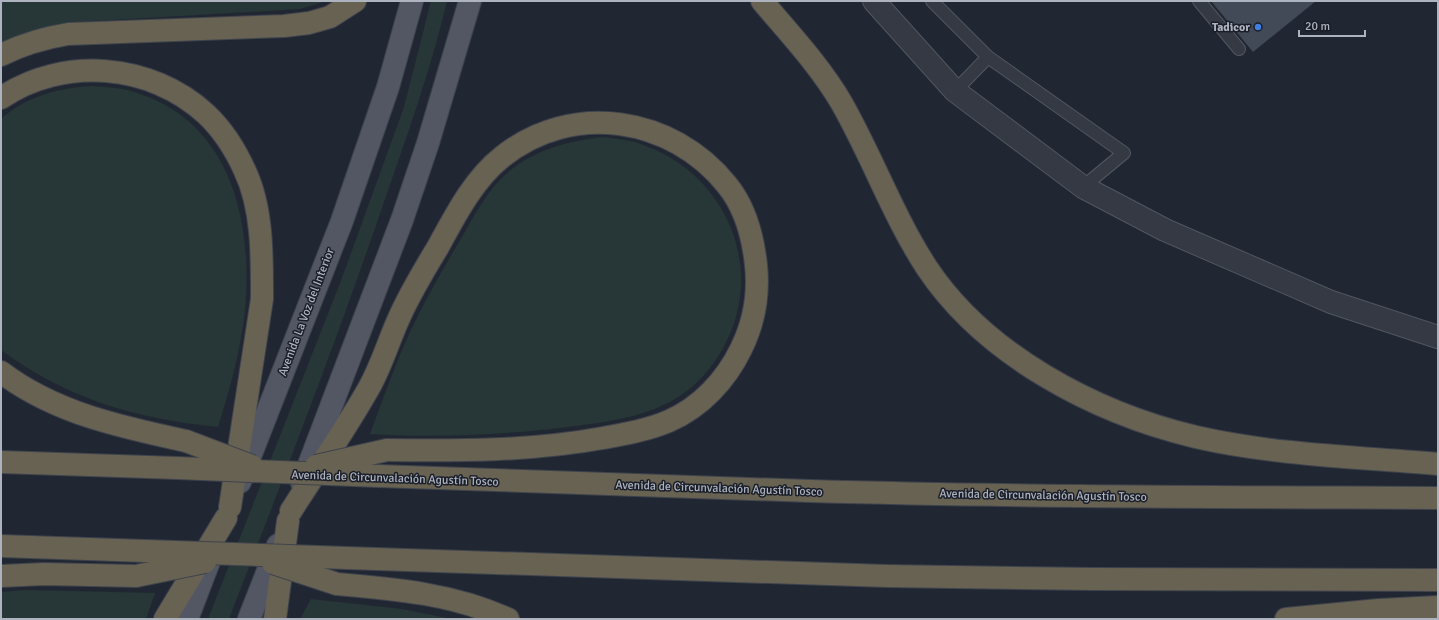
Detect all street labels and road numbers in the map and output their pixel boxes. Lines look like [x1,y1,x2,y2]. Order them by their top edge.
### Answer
street label: Avenida La Voz del Interior [275,246,338,378]
street label: Avenida de Circunvalación Agustín Tosco [291,467,499,490]
street label: Avenida de Circunvalación Agustín Tosco [615,477,823,500]
street label: Avenida de Circunvalación Agustín Tosco [939,486,1147,505]

